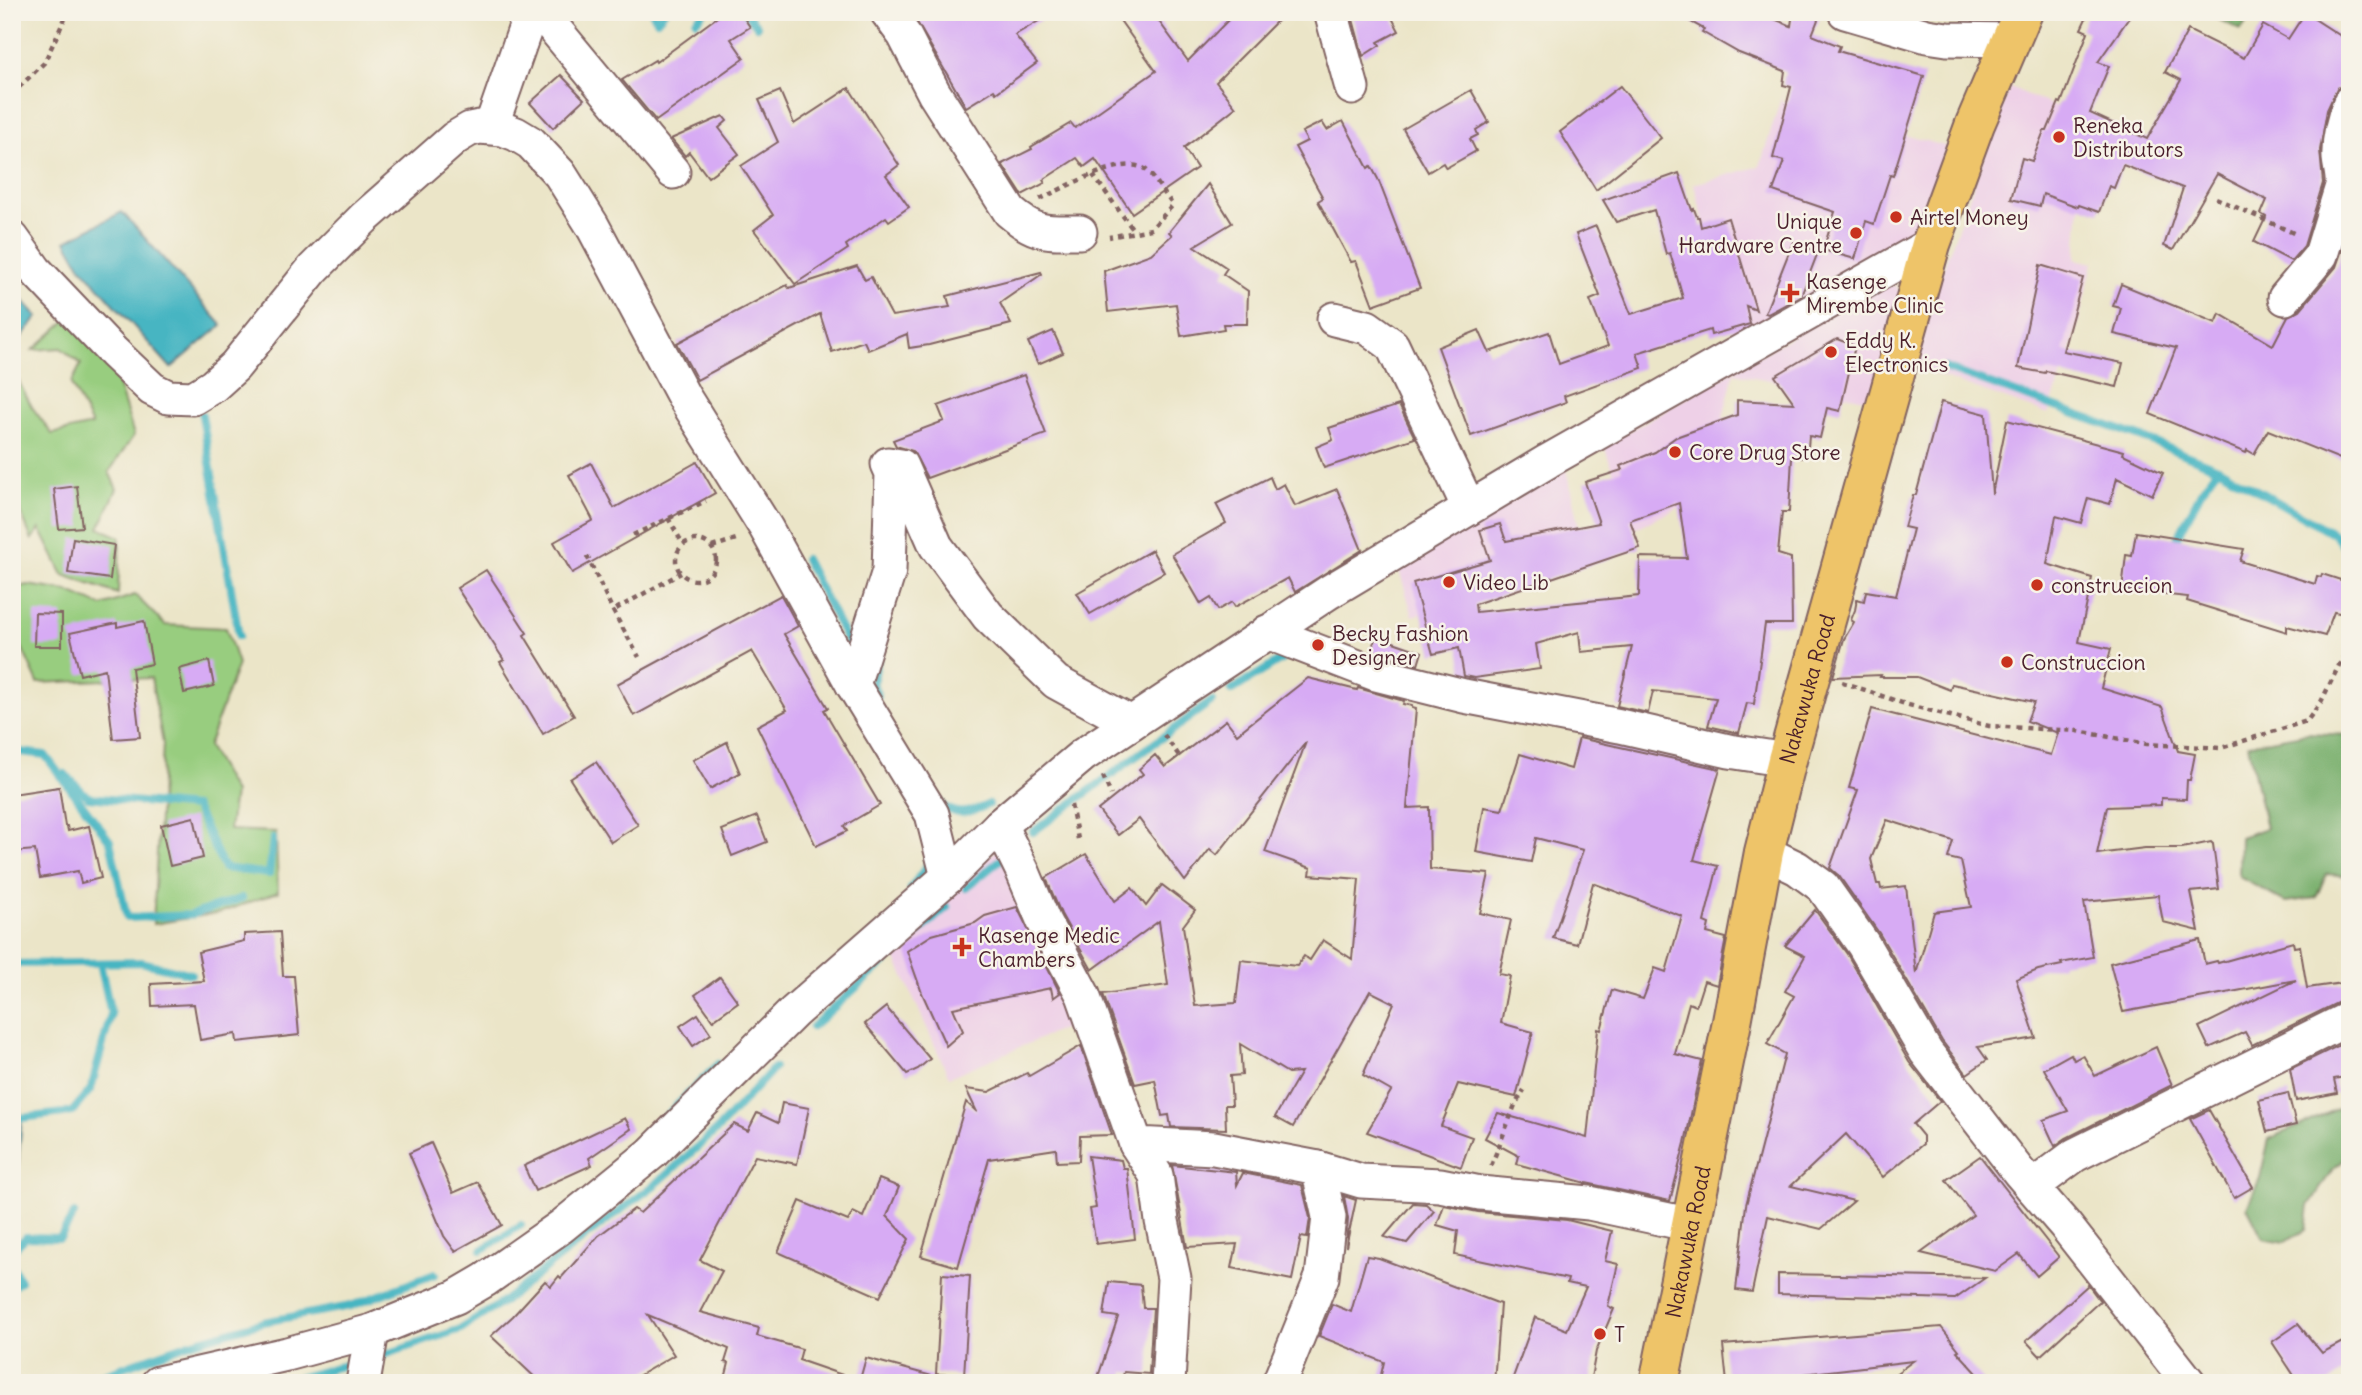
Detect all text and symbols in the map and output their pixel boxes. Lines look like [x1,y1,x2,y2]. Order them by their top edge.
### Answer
place label: Reneka Distributors [2073,112,2183,163]
marker: Reneka Distributors [2051,129,2067,145]
place label: Airtel Money [1910,204,2029,231]
place label: Unique Hardware Centre [1679,208,1842,259]
marker: Airtel Money [1888,209,1904,225]
marker: Unique Hardware Centre [1848,225,1864,241]
place label: Kasenge Mirembe Clinic [1806,268,1944,319]
marker: Kasenge Mirembe Clinic [1780,283,1800,303]
place label: Eddy K. Electronics [1845,327,1948,378]
marker: Eddy K. Electronics [1823,344,1839,360]
place label: Core Drug Store [1689,439,1840,466]
marker: Core Drug Store [1667,444,1683,460]
place label: Video Lib [1463,569,1549,596]
place label: construccion [2051,572,2173,599]
marker: Video Lib [1441,574,1457,590]
marker: construccion [2029,577,2045,593]
street label: Nakawuka Road [1773,611,1841,767]
place label: Becky Fashion Designer [1332,620,1469,671]
marker: Becky Fashion Designer [1310,637,1326,653]
place label: Construccion [2021,649,2146,676]
marker: Construccion [1999,654,2015,670]
place label: Kasenge Medic Chambers [978,922,1120,973]
marker: Kasenge Medic Chambers [952,937,972,957]
street label: Nakawuka Road [1659,1163,1716,1320]
place label: T [1614,1321,1625,1348]
marker: T [1592,1326,1608,1342]

